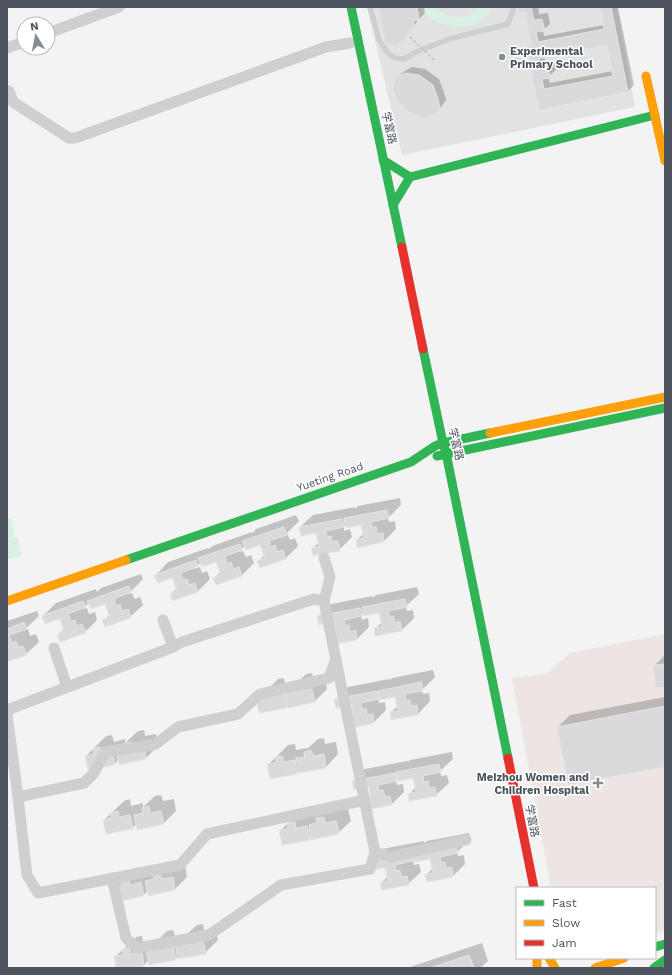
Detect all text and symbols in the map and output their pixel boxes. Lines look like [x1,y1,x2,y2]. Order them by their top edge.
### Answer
north arrow [16,16,56,56]
text: N [29,20,39,34]
place label: Experimental Primary School [510,45,593,71]
marker: Experimental Primary School [497,52,507,62]
street label: 学富路 [379,111,399,145]
street label: 学富路 [446,426,466,462]
street label: Yueting Road [295,460,365,494]
place label: Meizhou Women and Children Hospital [477,771,589,797]
marker: Meizhou Women and Children Hospital [592,777,604,789]
street label: 学富路 [522,804,542,838]
legend [516,887,656,959]
text: Fast [552,896,577,910]
text: Slow [552,916,580,930]
text: Jam [552,936,577,950]

